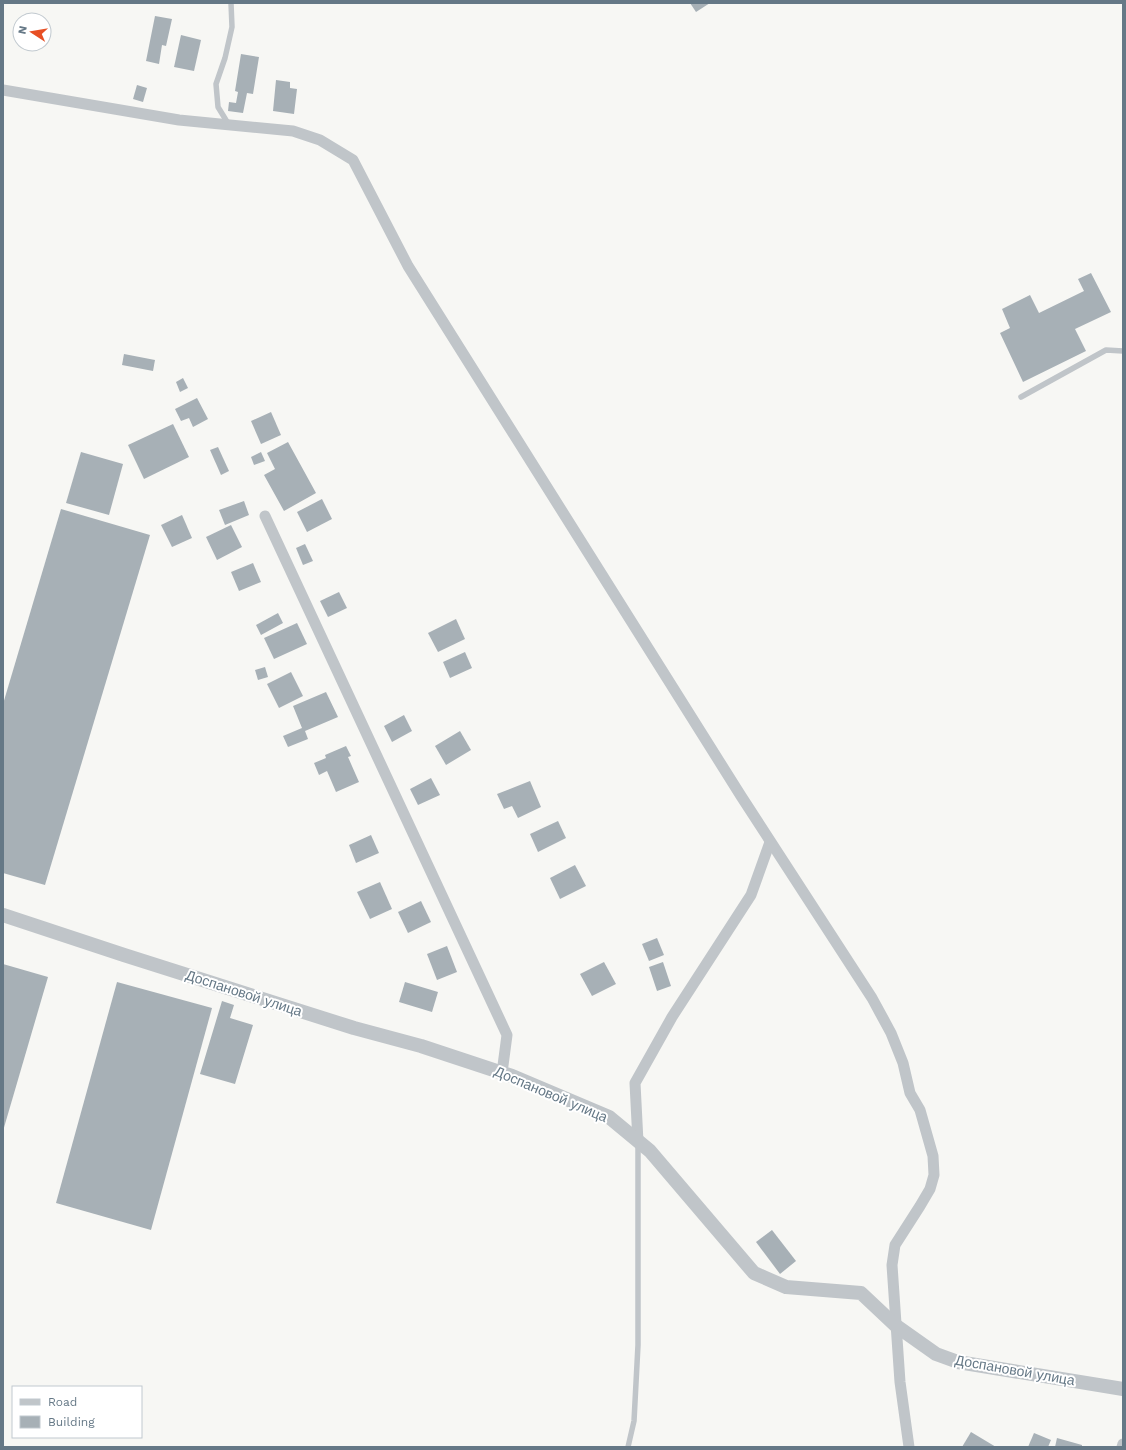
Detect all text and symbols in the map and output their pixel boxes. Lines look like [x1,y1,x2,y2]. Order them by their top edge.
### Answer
north arrow [12,12,52,52]
text: N [16,25,30,35]
street label: Доспановой улица [184,967,304,1019]
street label: Доспановой улица [492,1063,610,1125]
street label: Доспановой улица [954,1352,1076,1388]
legend [12,1386,142,1438]
text: Road [48,1395,77,1409]
text: Building [48,1415,95,1429]

